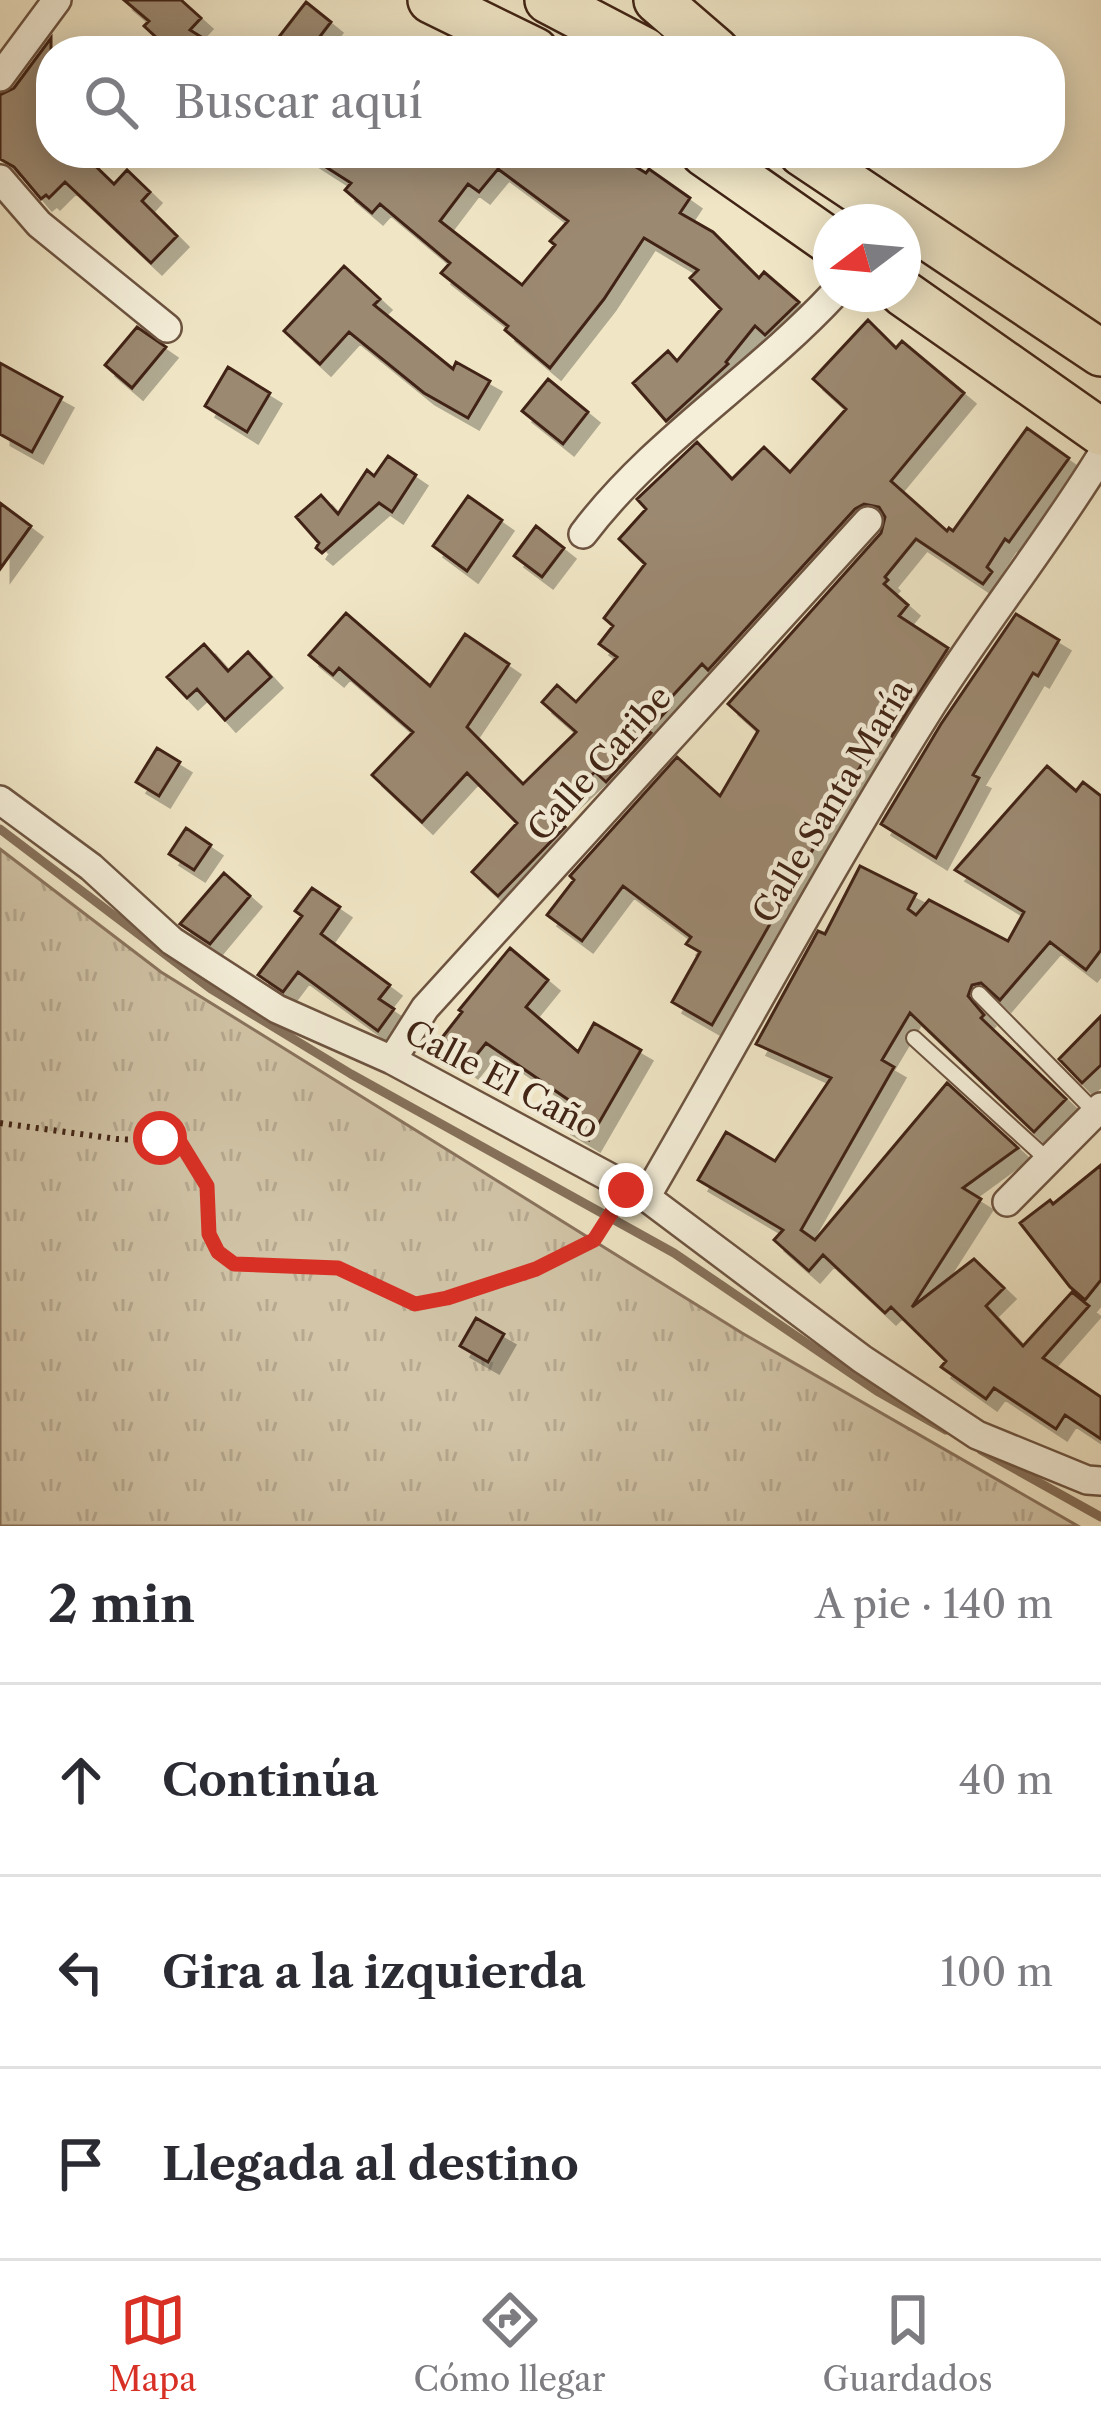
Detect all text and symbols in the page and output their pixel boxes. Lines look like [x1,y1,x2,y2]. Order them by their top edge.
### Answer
search box [36,36,1065,168]
icon: search [78,69,144,135]
text: Buscar aquí [174,74,423,130]
north arrow [813,204,921,312]
street label: Calle Santa María [744,672,922,930]
street label: Calle Caribe [519,677,680,849]
street label: Calle El Caño [397,1011,606,1148]
route start [133,1111,187,1165]
route end [599,1163,653,1217]
text: 2 min [48,1573,195,1635]
text: A pie · 140 m [815,1580,1053,1628]
icon: ahead [48,1747,114,1813]
text: Continúa [162,1752,378,1808]
text: 40 m [959,1756,1053,1804]
icon: left [48,1939,114,2005]
text: Gira a la izquierda [162,1944,585,2000]
text: 100 m [940,1948,1053,1996]
icon: arrive [48,2131,114,2197]
text: Llegada al destino [162,2136,579,2192]
tab: Mapa [108,2287,197,2400]
tab: Cómo llegar [414,2287,606,2400]
tab: Guardados [823,2287,993,2400]

